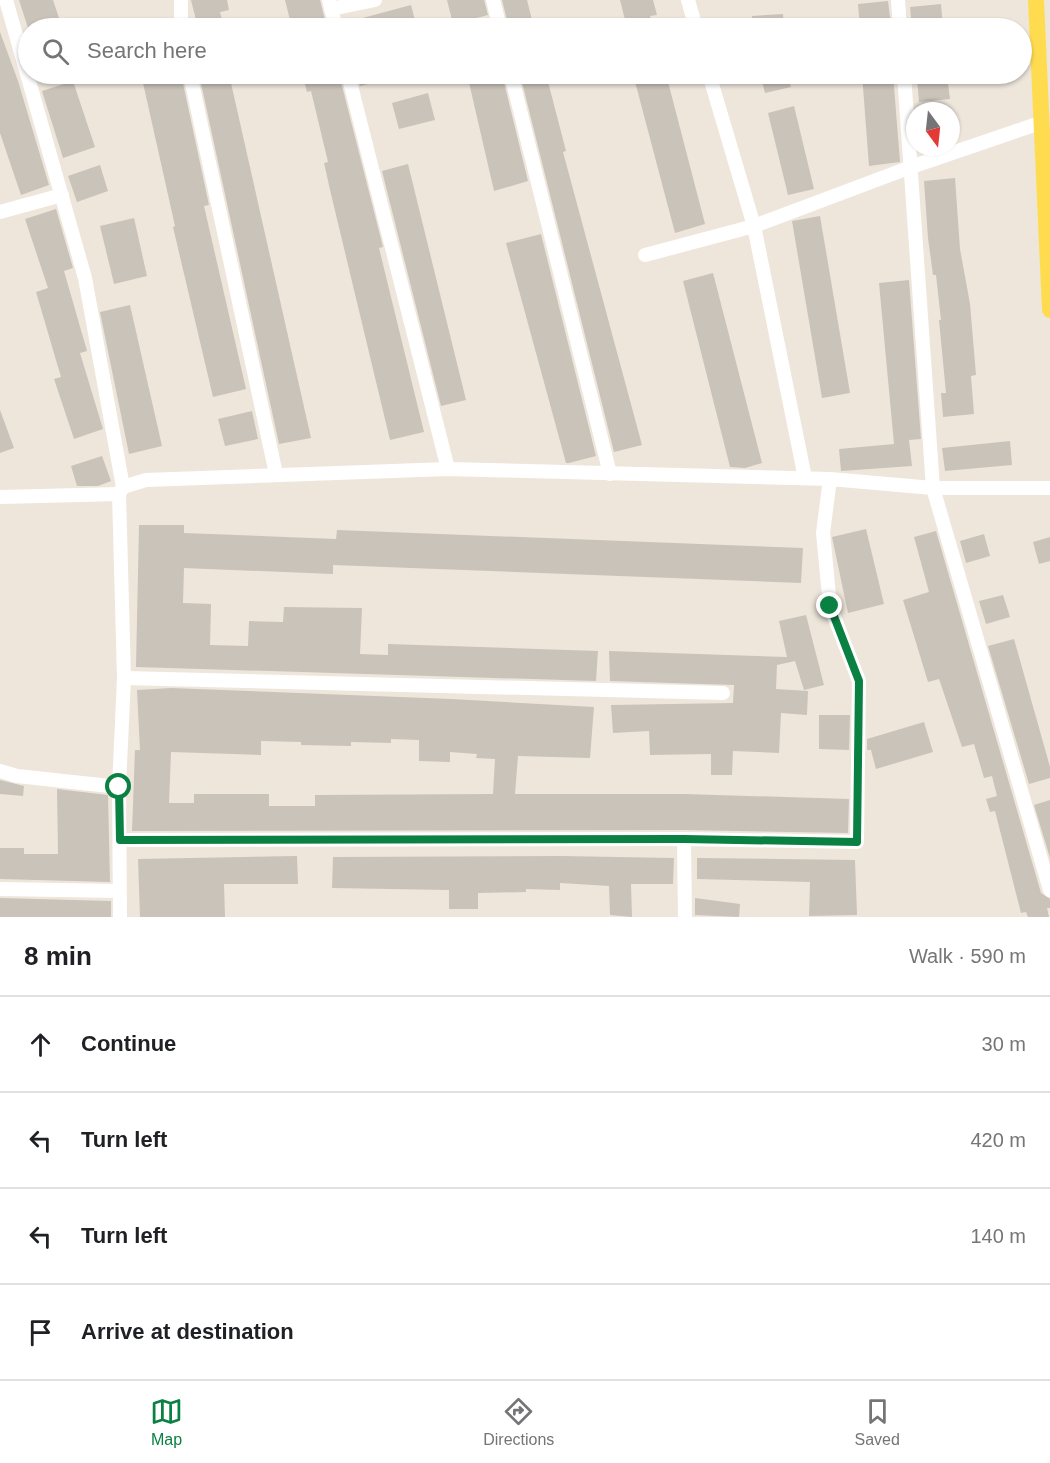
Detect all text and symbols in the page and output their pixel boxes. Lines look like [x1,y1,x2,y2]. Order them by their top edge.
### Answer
search box [18,18,1032,84]
icon: search [39,35,72,68]
text: Search here [87,38,207,63]
north arrow [906,102,960,156]
route end [816,592,842,618]
route start [105,773,131,799]
text: 8 min [24,941,92,971]
text: Walk · 590 m [909,945,1026,967]
icon: ahead [24,1028,57,1061]
text: Continue [81,1031,176,1056]
text: 30 m [982,1033,1026,1055]
icon: left [24,1124,57,1157]
text: Turn left [81,1127,167,1152]
text: 420 m [970,1129,1026,1151]
icon: left [24,1220,57,1253]
text: Turn left [81,1223,167,1248]
text: 140 m [970,1225,1026,1247]
icon: arrive [24,1316,57,1349]
text: Arrive at destination [81,1319,294,1344]
tab: Map [150,1395,183,1449]
tab: Directions [483,1395,554,1449]
tab: Saved [855,1395,900,1449]

